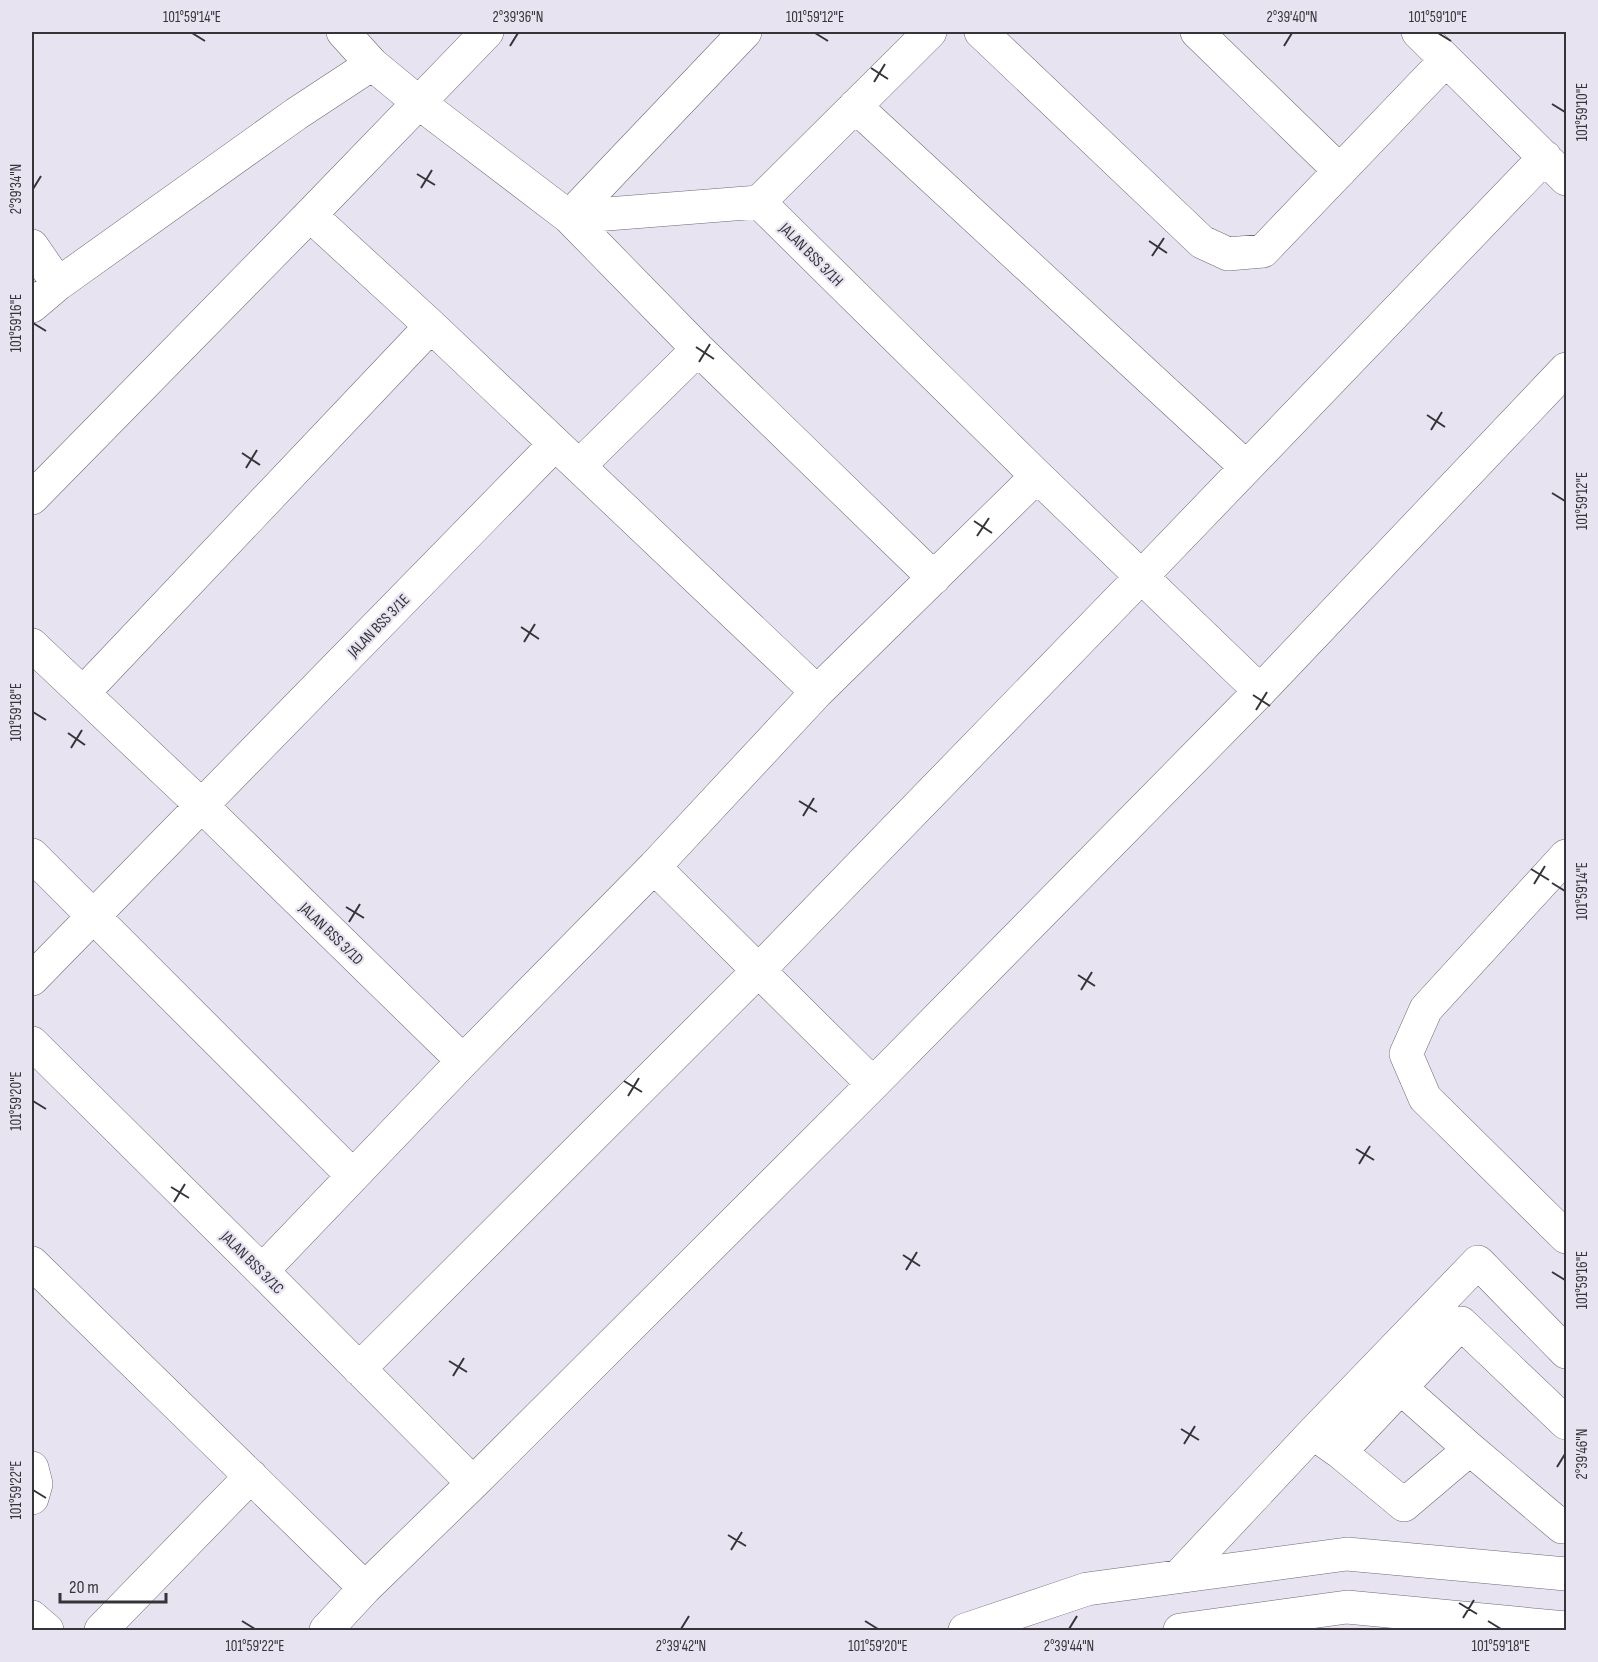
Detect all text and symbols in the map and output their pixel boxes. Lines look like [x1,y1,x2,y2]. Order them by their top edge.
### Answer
text: 101°59'14"E [163,8,221,27]
text: 2°39'36"N [493,8,543,27]
text: 101°59'12"E [786,8,844,27]
text: 2°39'40"N [1267,8,1317,27]
text: 101°59'10"E [1409,8,1467,27]
text: 101°59'10"E [1573,83,1592,141]
text: 2°39'34"N [7,164,26,214]
street label: JALAN BSS 3/1H [774,219,847,291]
text: 101°59'16"E [7,294,26,352]
text: 101°59'12"E [1573,472,1592,530]
street label: JALAN BSS 3/1E [344,590,414,662]
text: 101°59'18"E [7,683,26,741]
text: 101°59'14"E [1573,862,1592,920]
street label: JALAN BSS 3/1D [294,898,367,969]
text: 101°59'20"E [7,1071,26,1131]
street label: JALAN BSS 3/1C [216,1227,288,1299]
text: 101°59'16"E [1573,1251,1592,1309]
text: 2°39'46"N [1573,1429,1592,1479]
text: 101°59'22"E [7,1461,26,1519]
scale bar [60,1566,166,1604]
text: 20 m [69,1577,99,1598]
text: 101°59'22"E [226,1637,284,1656]
text: 2°39'42"N [656,1637,706,1656]
text: 101°59'20"E [848,1637,908,1656]
text: 2°39'44"N [1044,1637,1094,1656]
text: 101°59'18"E [1472,1637,1530,1656]

